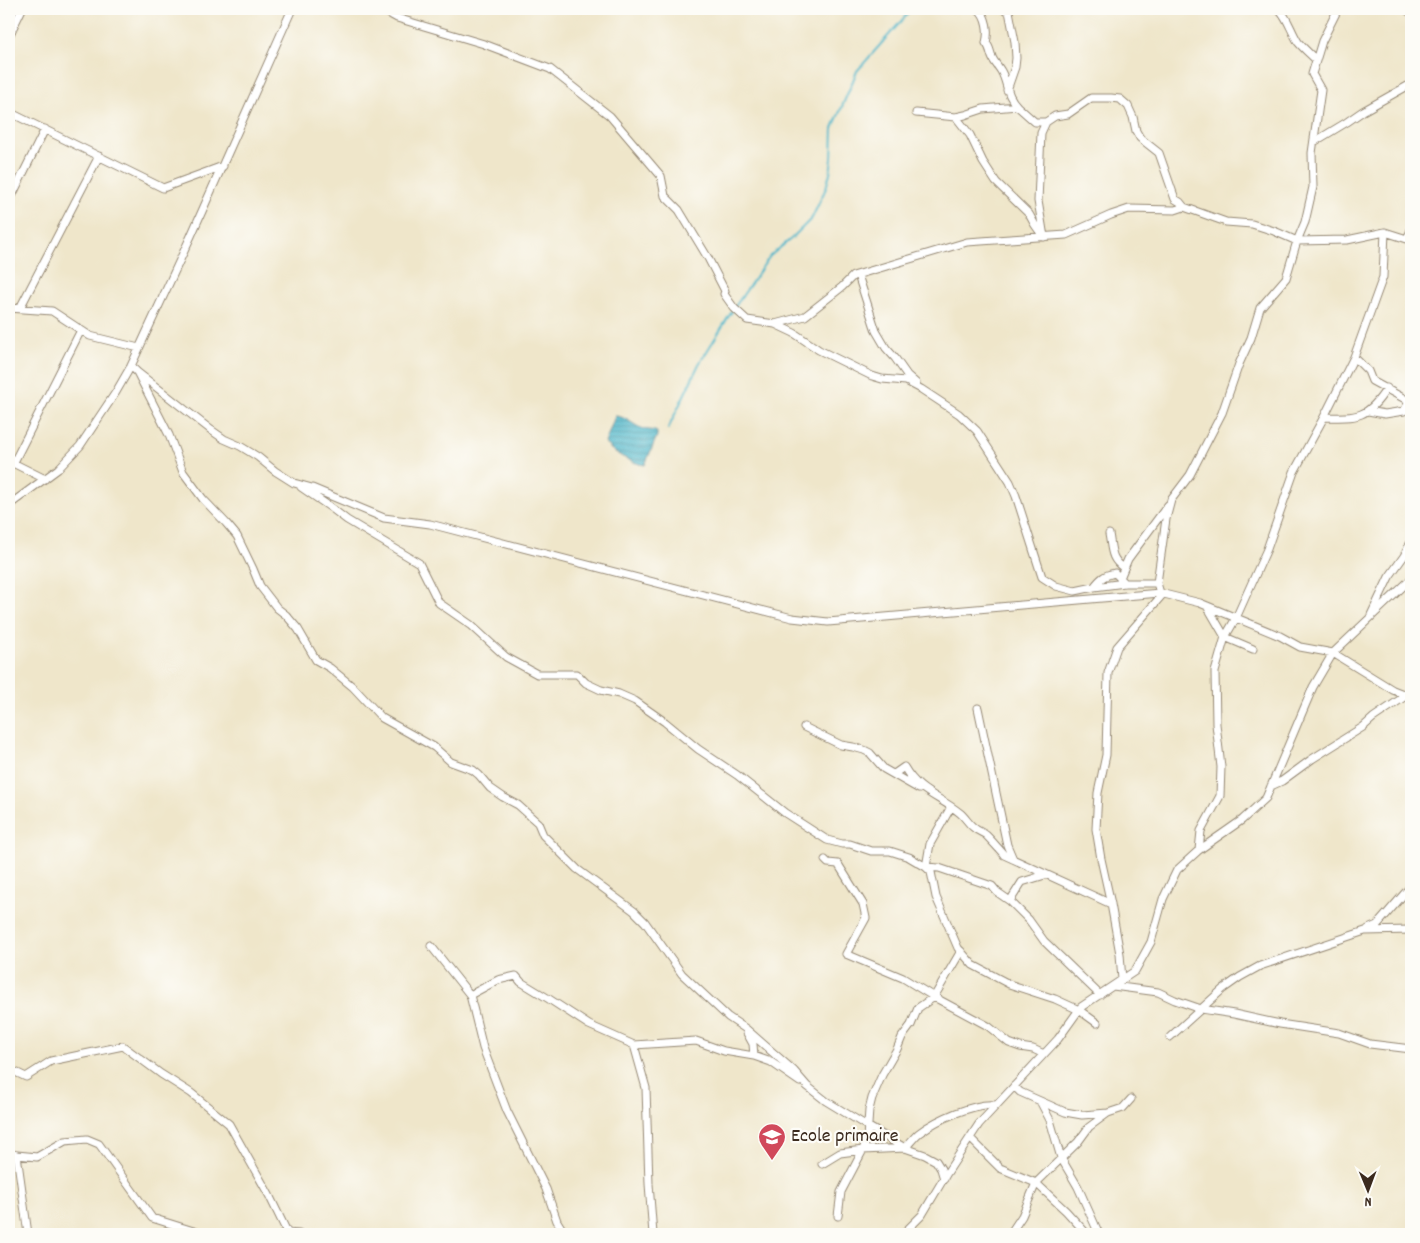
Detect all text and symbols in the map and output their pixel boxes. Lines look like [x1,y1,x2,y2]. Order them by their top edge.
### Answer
school or university icon: Ecole primaire [757,1122,787,1161]
place label: Ecole primaire [791,1123,899,1151]
north arrow [1342,1166,1392,1216]
text: N [1364,1191,1372,1211]

